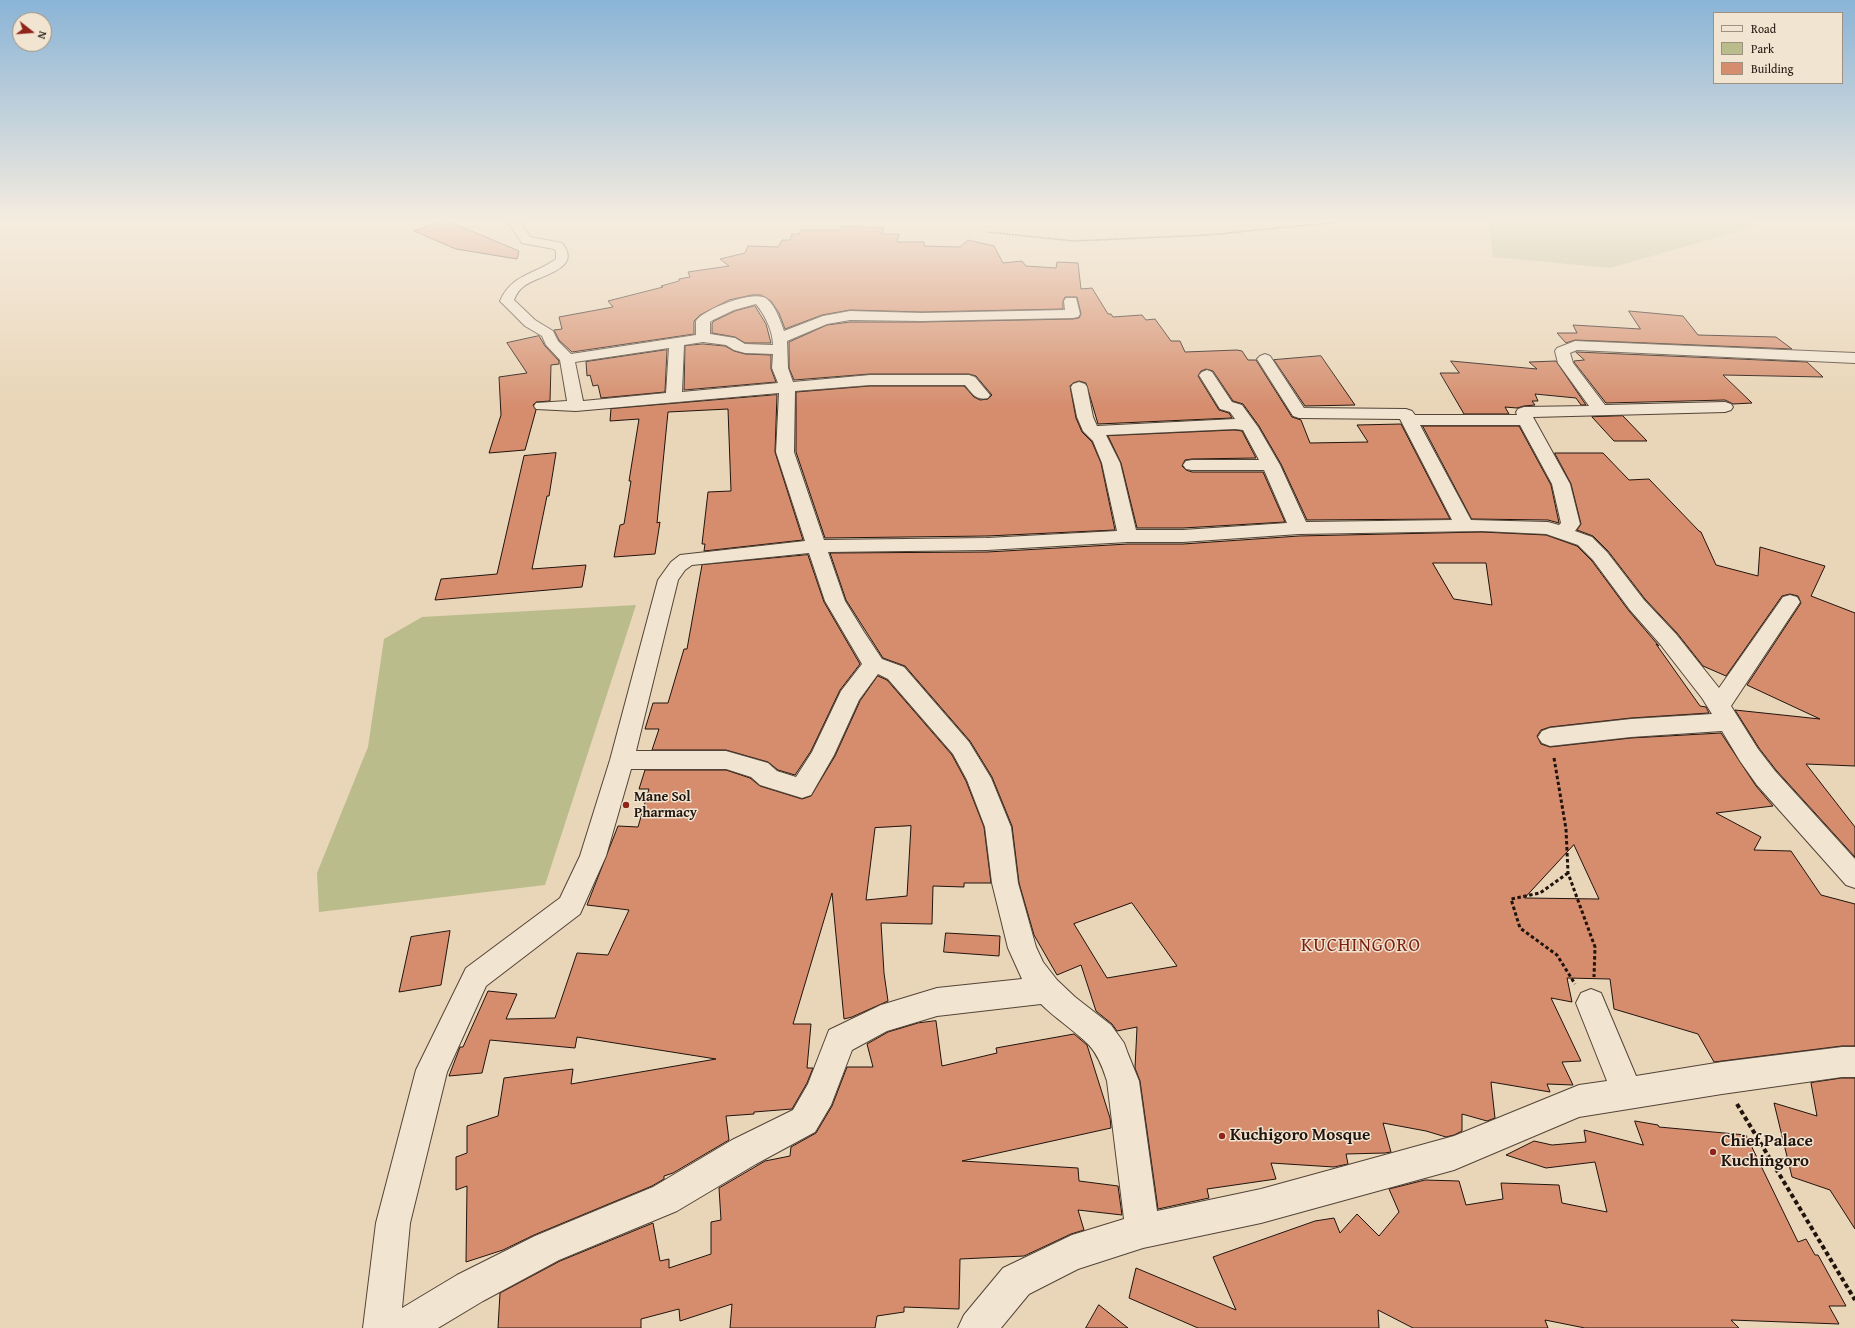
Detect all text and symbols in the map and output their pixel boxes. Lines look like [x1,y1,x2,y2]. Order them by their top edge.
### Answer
north arrow [12,12,52,52]
legend [1713,12,1843,84]
text: Road [1751,20,1776,37]
text: N [34,29,51,41]
text: Park [1751,40,1774,57]
text: Building [1751,60,1794,77]
place label: Mane Sol Pharmacy [634,789,697,822]
marker: Mane Sol Pharmacy [621,800,631,810]
district label: KUCHINGORO [1301,935,1421,957]
place label: Kuchigoro Mosque [1230,1126,1370,1146]
marker: Kuchigoro Mosque [1217,1131,1227,1141]
place label: Chief Palace Kuchingoro [1721,1132,1813,1172]
marker: Chief Palace Kuchingoro [1708,1147,1718,1157]

